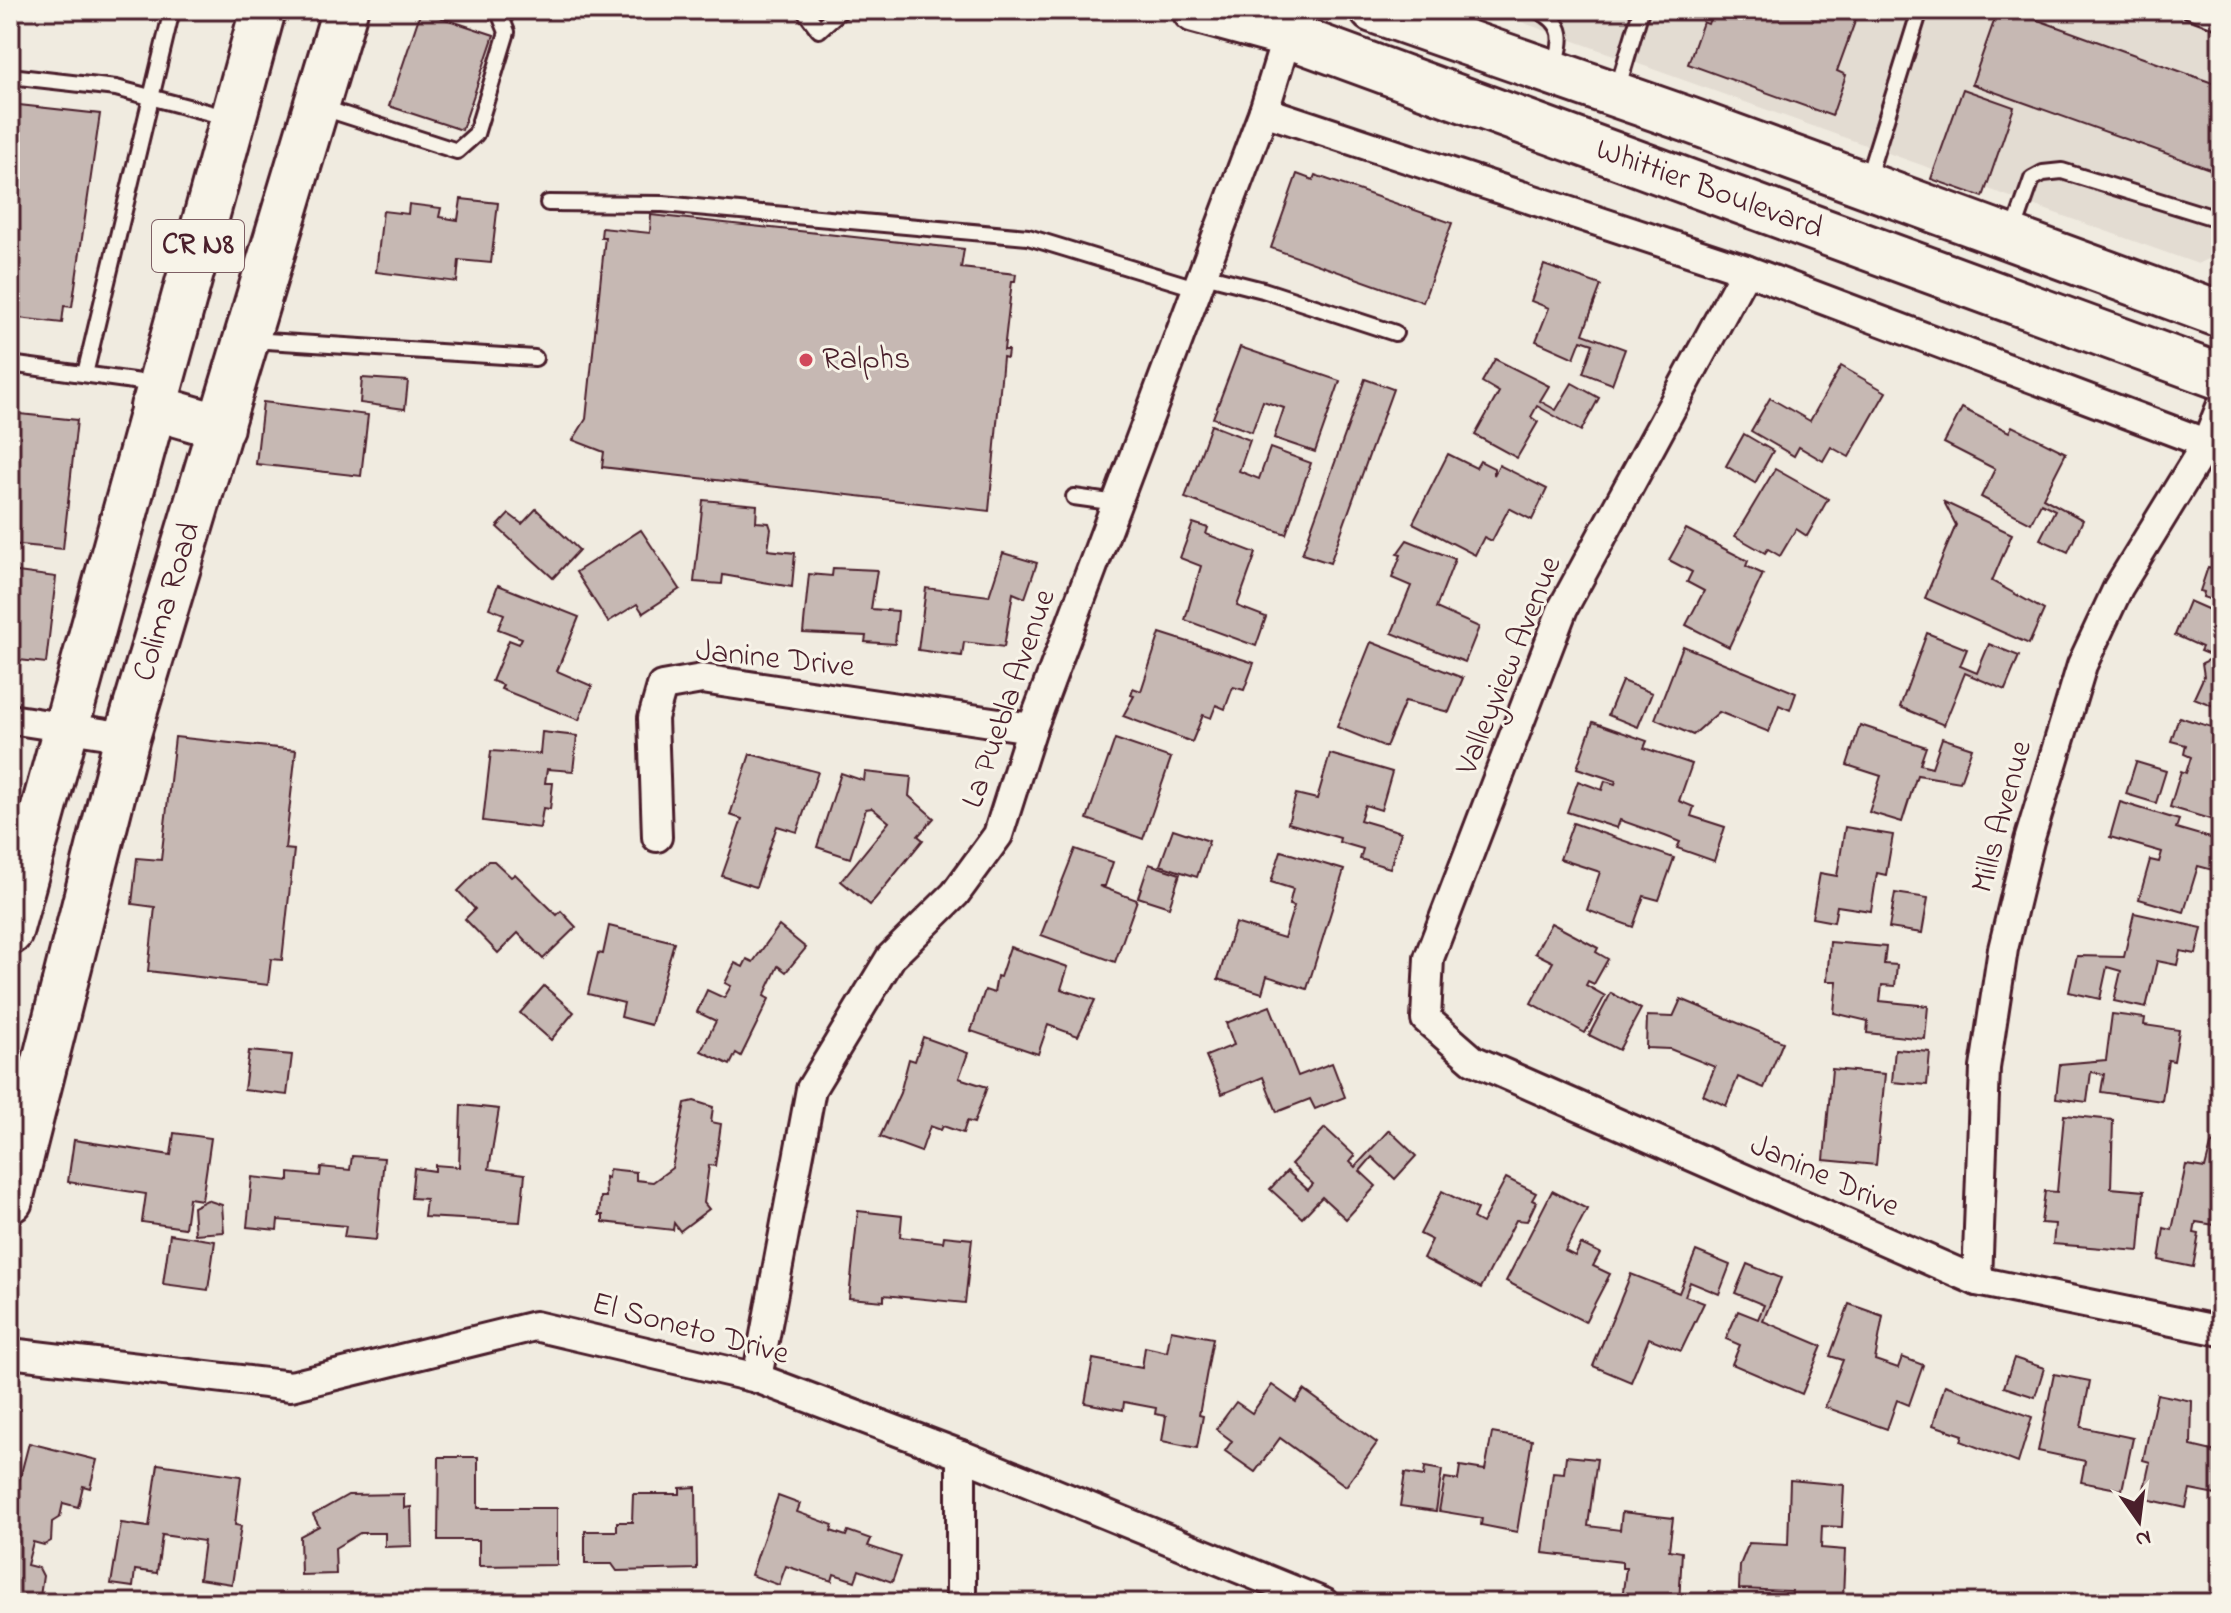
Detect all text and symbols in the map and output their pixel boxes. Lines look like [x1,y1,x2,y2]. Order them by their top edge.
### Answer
street label: Whittier Boulevard [1589,127,1829,253]
road number: CR N8 [152,220,244,272]
place label: Ralphs [822,337,910,384]
marker: Ralphs [797,351,815,369]
street label: Colima Road [122,517,214,687]
street label: Valleyview Avenue [1444,549,1576,783]
street label: La Puebla Avenue [951,583,1070,815]
street label: Janine Drive [693,628,857,692]
street label: Mills Avenue [1960,735,2046,898]
street label: Janine Drive [1742,1123,1907,1231]
street label: El Soneto Drive [586,1281,794,1379]
north arrow [2099,1481,2179,1561]
text: N [2132,1520,2154,1555]

